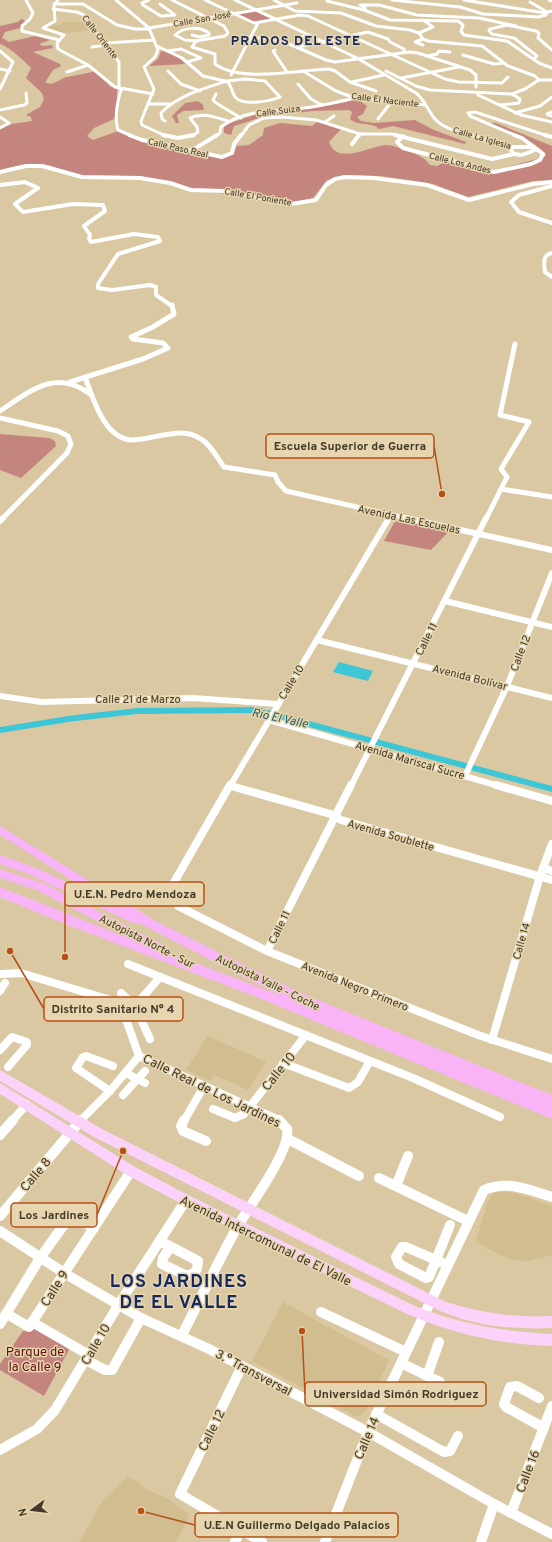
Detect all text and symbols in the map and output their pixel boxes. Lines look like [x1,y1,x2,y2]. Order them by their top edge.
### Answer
street label: Calle San José [172,9,232,30]
street label: Calle Oriente [79,13,120,62]
district label: PRADOS DEL ESTE [231,34,361,50]
street label: Calle El Naciente [351,91,419,110]
street label: Calle Suiza [255,103,301,120]
street label: Calle La Iglesia [451,125,513,152]
street label: Calle Paso Real [147,136,209,161]
street label: Calle Los Andes [428,150,492,177]
street label: Calle El Poniente [223,186,293,209]
callout: Escuela Superior de Guerra [266,434,434,458]
text: Escuela Superior de Guerra [274,439,426,455]
street label: Avenida Las Escuelas [356,502,461,538]
street label: Calle 11 [413,621,441,658]
street label: Calle 12 [508,633,534,674]
street label: Avenida Bolívar [431,662,509,694]
street label: Calle 10 [276,663,308,702]
street label: Calle 21 de Marzo [95,693,181,707]
water label: Río El Valle [250,705,310,733]
street label: Avenida Mariscal Sucre [353,739,466,783]
street label: Avenida Soublette [346,817,436,855]
callout: U.E.N. Pedro Mendoza [65,882,204,906]
text: U.E.N. Pedro Mendoza [74,887,196,903]
street label: Calle 11 [266,908,294,946]
street label: Autopista Norte - Sur [96,912,197,972]
street label: Calle 14 [510,921,534,961]
street label: Autopista Valle - Coche [213,952,322,1014]
street label: Avenida Negro Primero [299,959,410,1015]
callout: Distrito Sanitario N° 4 [44,997,183,1021]
text: Distrito Sanitario N° 4 [51,1002,175,1018]
street label: Calle 10 [259,1050,300,1095]
street label: Calle Real de Los Jardines [140,1051,283,1132]
street label: Calle 8 [18,1155,56,1196]
street label: Avenida Intercomunal de El Valle [177,1193,354,1290]
callout: Los Jardines [11,1203,97,1227]
text: Los Jardines [19,1208,89,1224]
street label: Calle 9 [38,1268,73,1310]
district label: LOS JARDINES DE EL VALLE [110,1271,248,1315]
street label: Calle 10 [78,1321,115,1369]
park label: Parque de la Calle 9 [6,1345,64,1376]
street label: 3.° Transversal [212,1347,294,1401]
callout: Universidad Simón Rodriguez [305,1382,486,1406]
text: Universidad Simón Rodriguez [313,1387,479,1403]
street label: Calle 12 [196,1407,230,1455]
street label: Calle 14 [352,1415,384,1463]
street label: Calle 16 [513,1448,544,1495]
north arrow [12,1490,52,1530]
text: N [16,1507,31,1518]
callout: U.E.N Guillermo Delgado Palacios [195,1513,398,1537]
text: U.E.N Guillermo Delgado Palacios [204,1518,390,1534]

